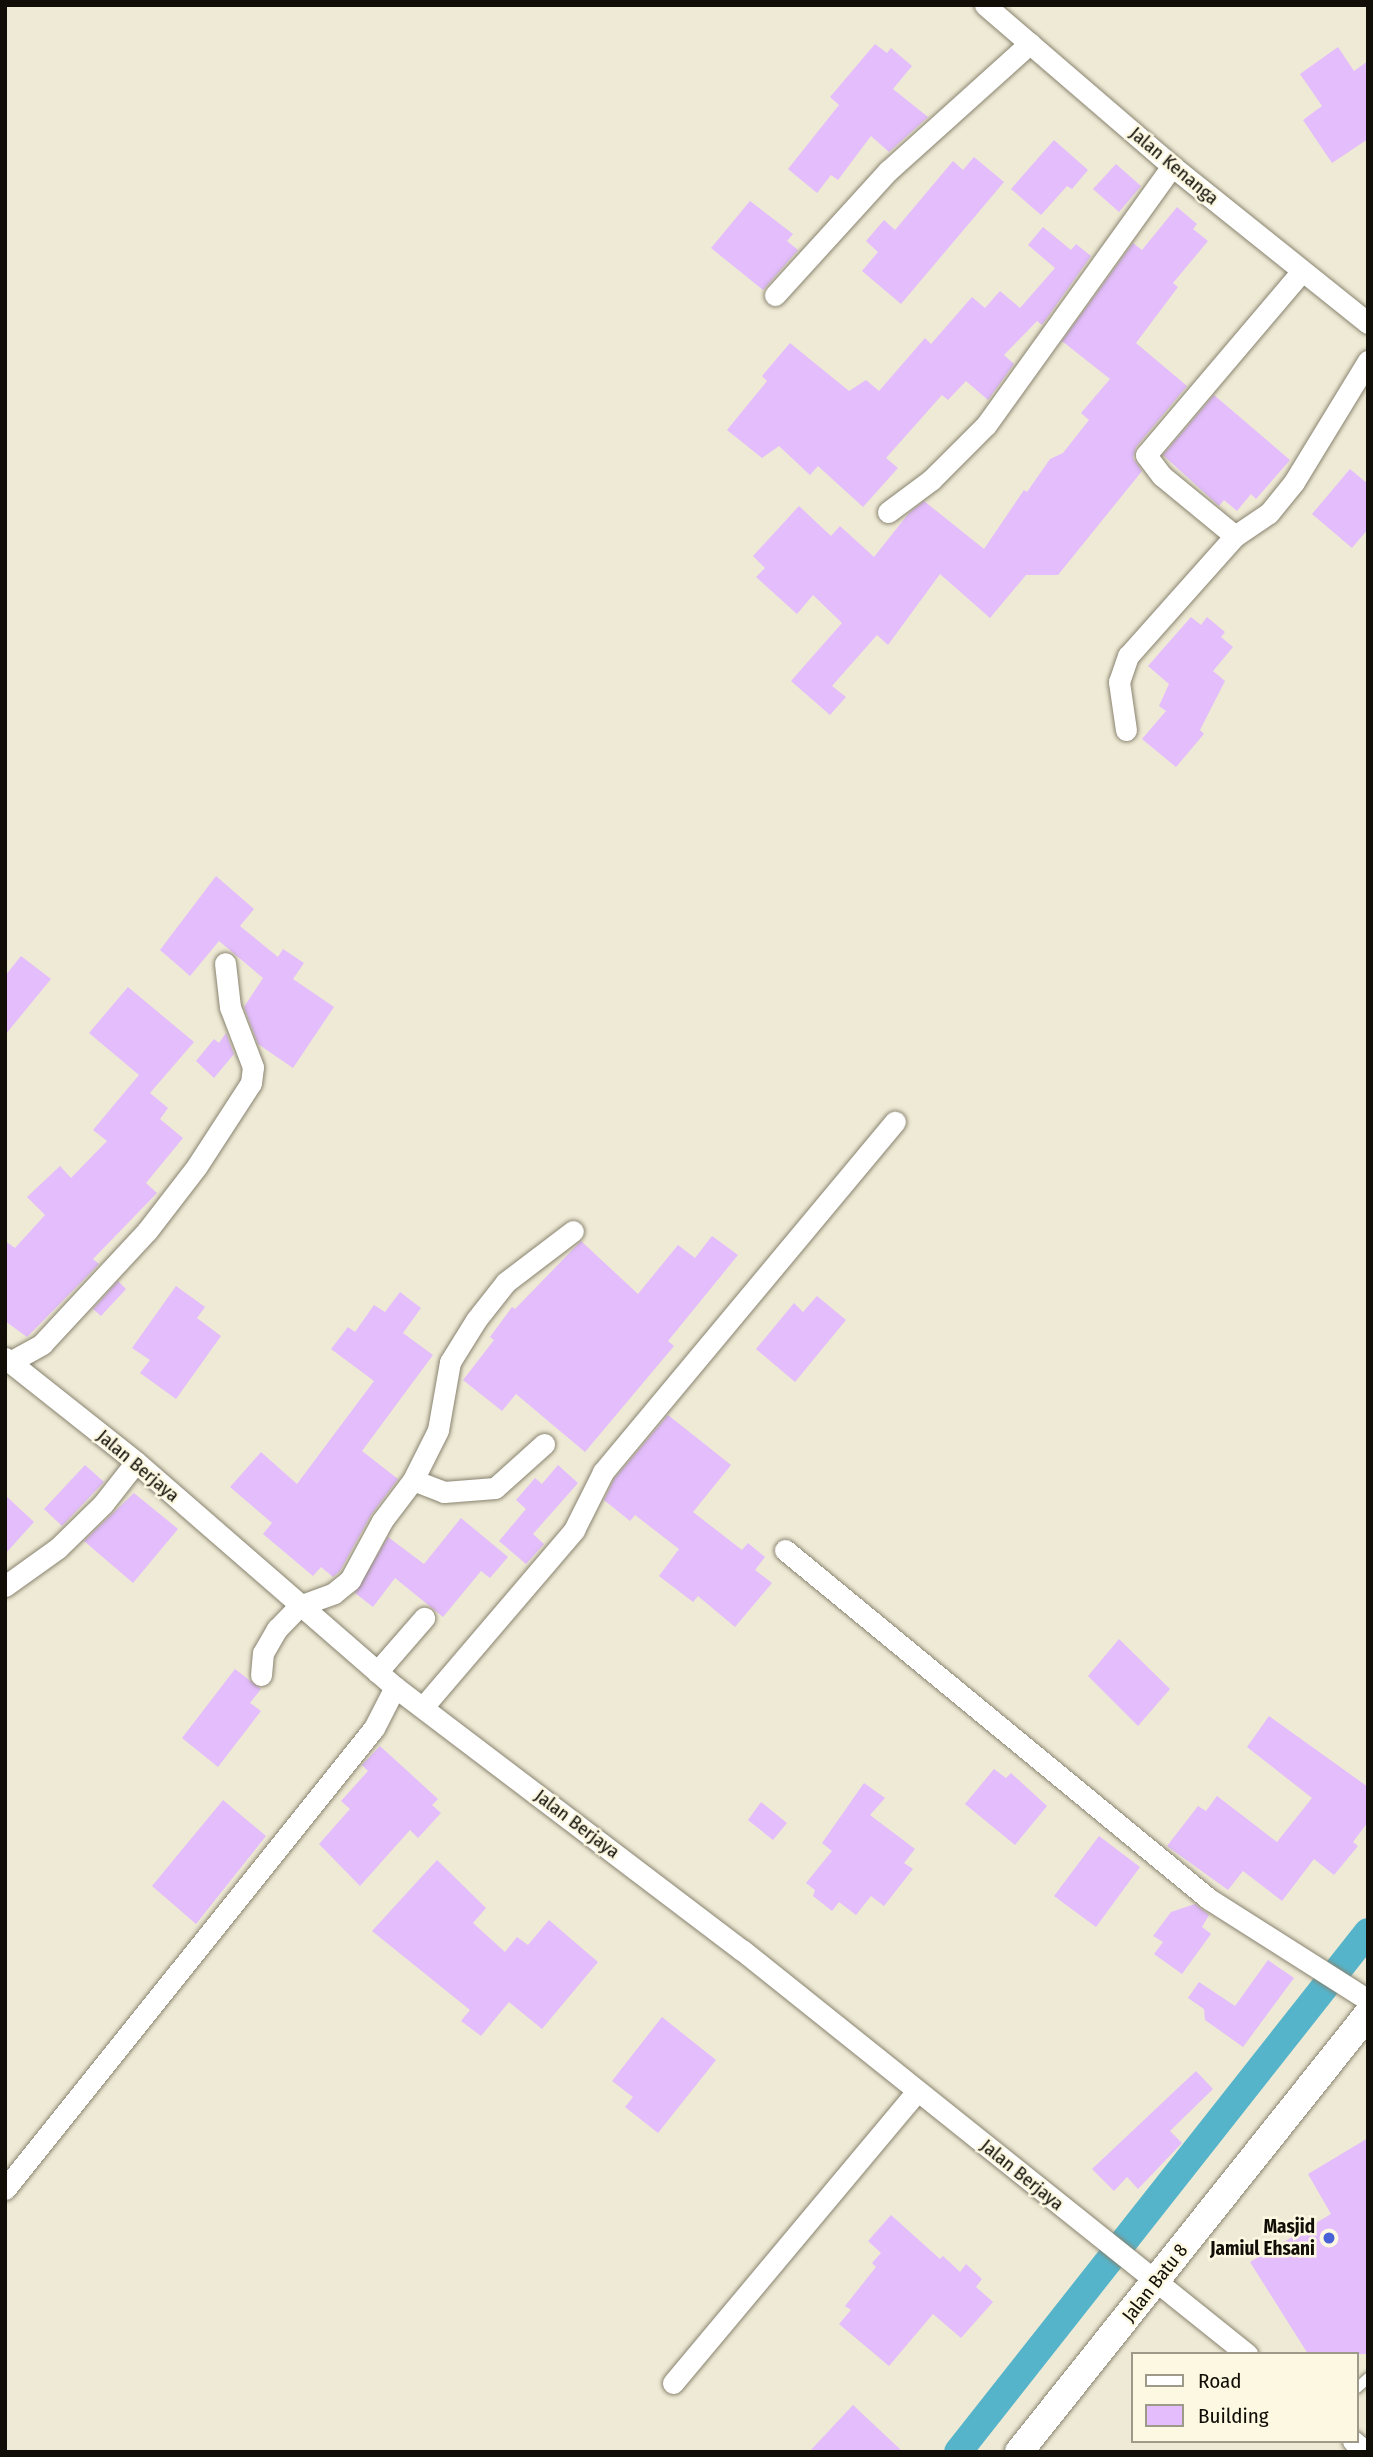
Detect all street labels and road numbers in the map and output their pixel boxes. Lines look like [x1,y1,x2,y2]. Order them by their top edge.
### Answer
street label: Jalan Kenanga [1125,122,1223,210]
street label: Jalan Berjaya [92,1425,184,1507]
street label: Jalan Berjaya [530,1785,624,1863]
street label: Jalan Berjaya [976,2134,1068,2216]
street label: Jalan Batu 8 [1117,2239,1193,2327]

